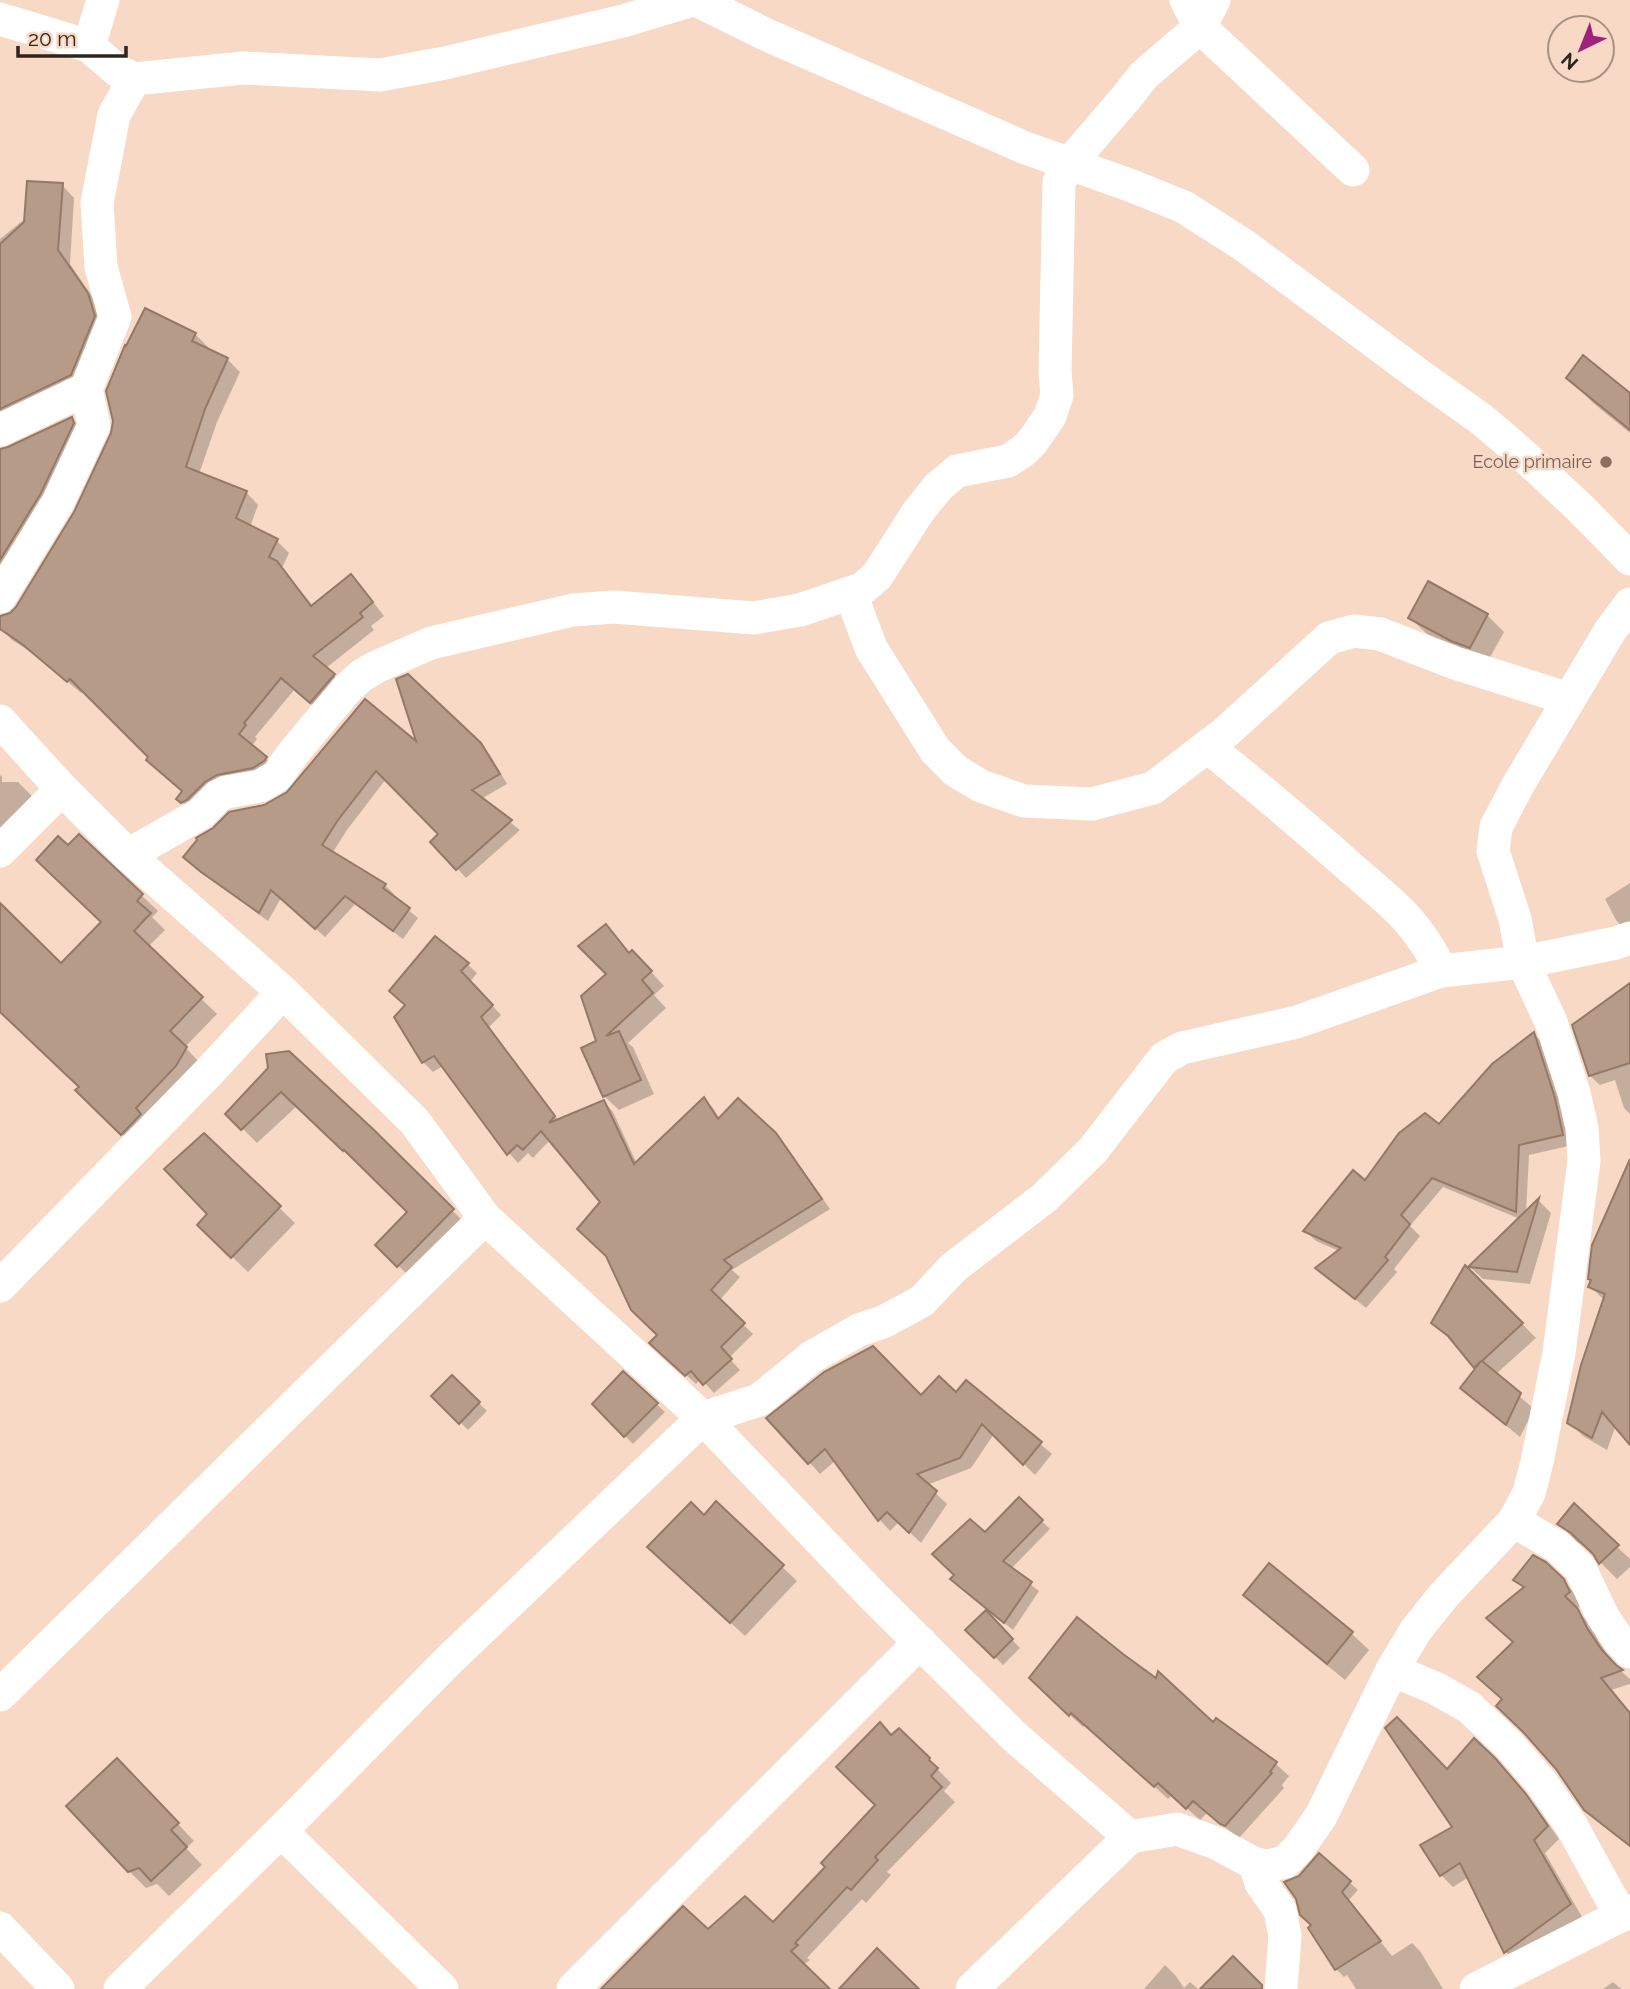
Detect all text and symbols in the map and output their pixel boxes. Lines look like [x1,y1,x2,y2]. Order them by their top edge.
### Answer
scale bar [18,14,126,58]
north arrow [1546,14,1616,84]
text: 20 m [28,26,76,51]
text: N [1557,48,1582,74]
place label: Ecole primaire [1473,451,1592,472]
marker: Ecole primaire [1598,454,1614,470]

